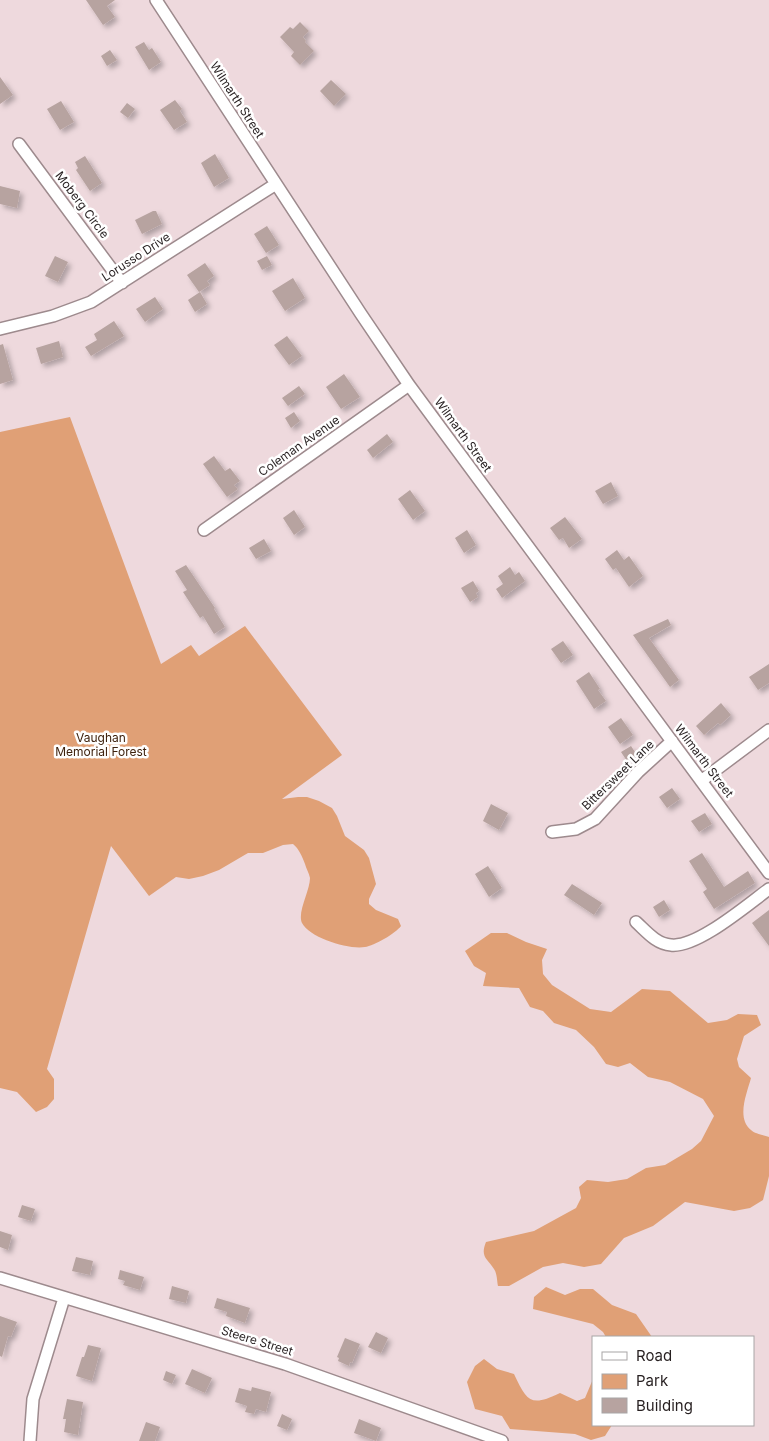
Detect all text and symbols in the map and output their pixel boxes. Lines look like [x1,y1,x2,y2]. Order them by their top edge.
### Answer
street label: Wilmarth Street [207,59,268,141]
street label: Moberg Circle [52,168,113,241]
street label: Lorusso Drive [99,229,173,284]
street label: Wilmarth Street [432,395,495,475]
street label: Coleman Avenue [255,412,342,479]
street label: Wilmarth Street [672,721,737,800]
park label: Vaughan Memorial Forest [55,730,147,759]
street label: Bittersweet Lane [578,736,657,813]
street label: Steere Street [220,1323,295,1359]
legend [592,1336,754,1426]
text: Road [636,1346,672,1365]
text: Park [636,1371,669,1390]
text: Building [636,1396,693,1415]

